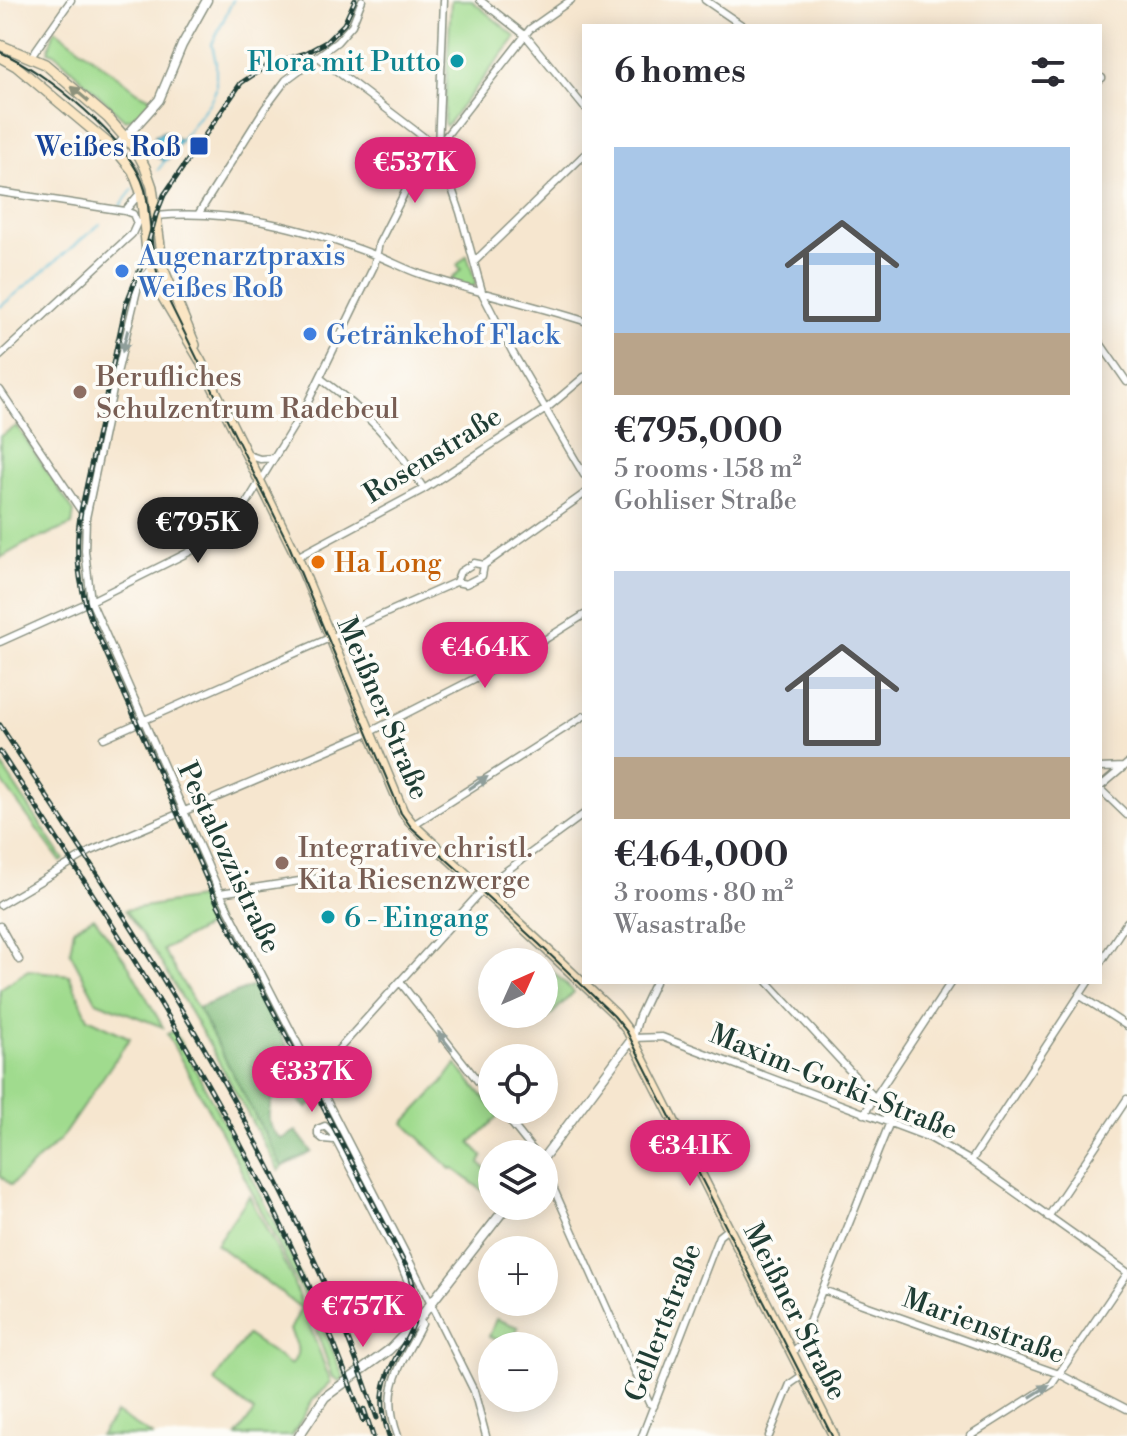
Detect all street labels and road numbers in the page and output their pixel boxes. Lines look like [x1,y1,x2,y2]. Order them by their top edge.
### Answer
street label: Rosenstraße [357,399,508,512]
street label: Meißner Straße [329,612,437,805]
street label: Pestalozzistraße [169,756,288,959]
street label: Maxim-Gorki-Straße [704,1017,963,1148]
street label: Meißner Straße [735,1217,854,1406]
street label: Gellertstraße [617,1238,710,1407]
street label: Marienstraße [898,1281,1069,1372]

